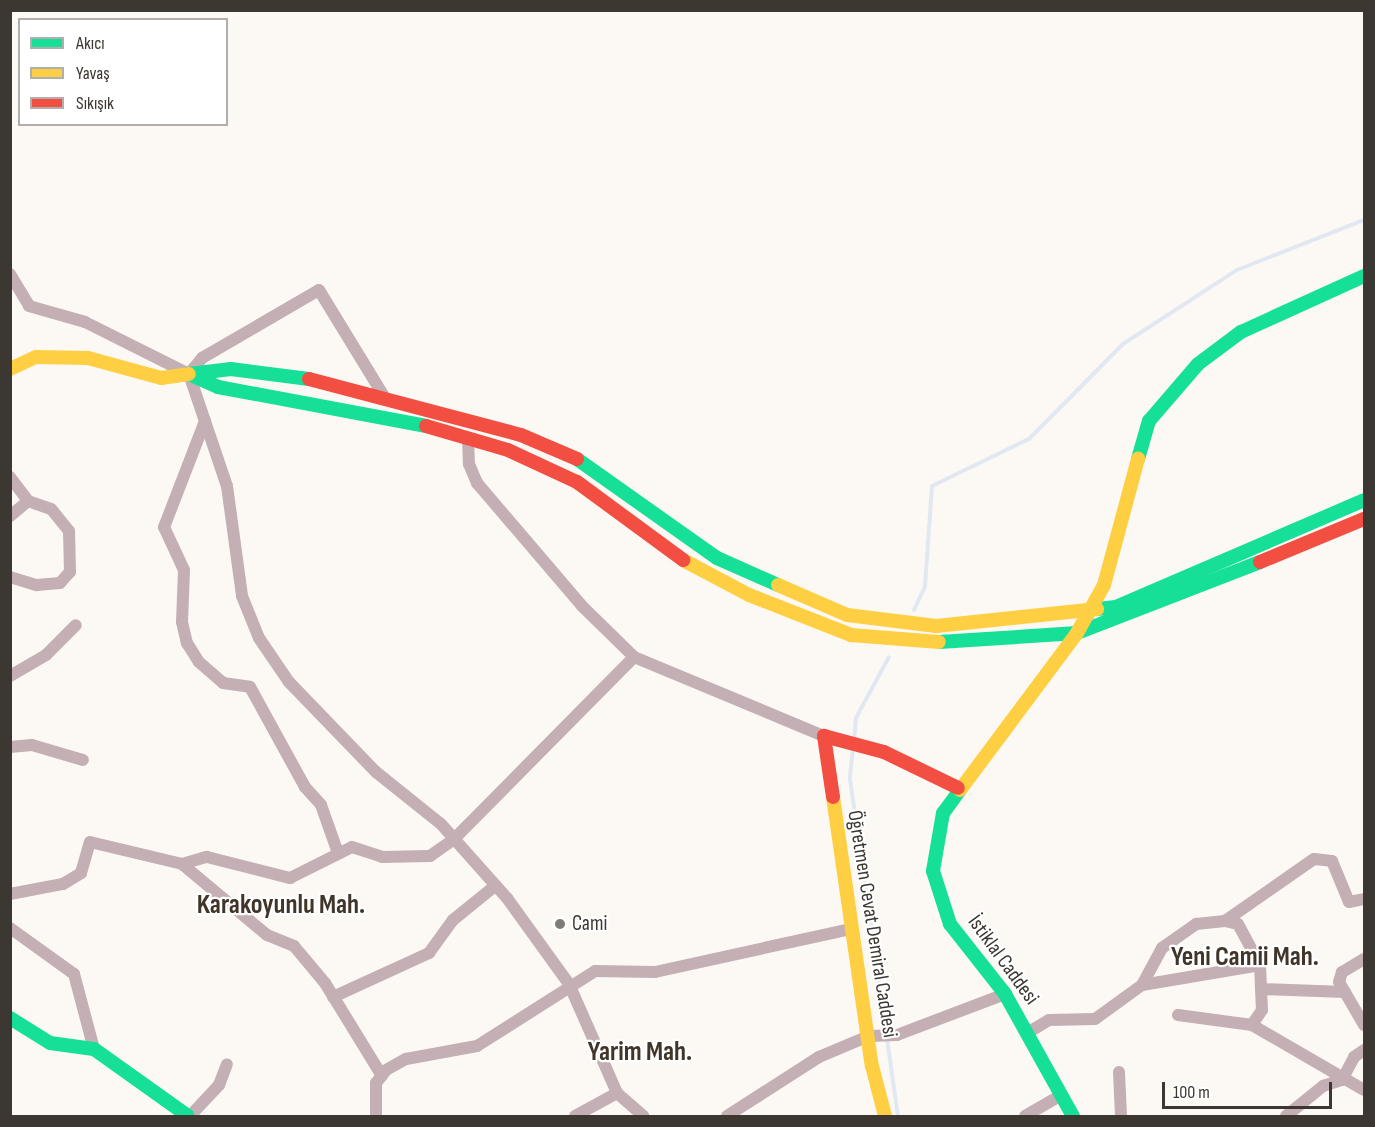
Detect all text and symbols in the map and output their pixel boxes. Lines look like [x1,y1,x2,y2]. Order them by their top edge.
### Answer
legend [18,18,228,126]
text: Akıcı [76,33,105,54]
text: Yavaş [76,63,110,84]
text: Sıkışık [76,93,114,114]
street label: Öğretmen Cevat Demiral Caddesi [842,809,902,1039]
district label: Karakoyunlu Mah. [197,890,365,922]
street label: İstiklal Caddesi [962,910,1044,1010]
place label: Cami [572,911,607,937]
marker: Cami [553,917,567,931]
district label: Yeni Camii Mah. [1171,942,1319,974]
district label: Yarim Mah. [588,1037,692,1069]
scale bar [1165,1070,1334,1108]
text: 100 m [1173,1082,1210,1103]

